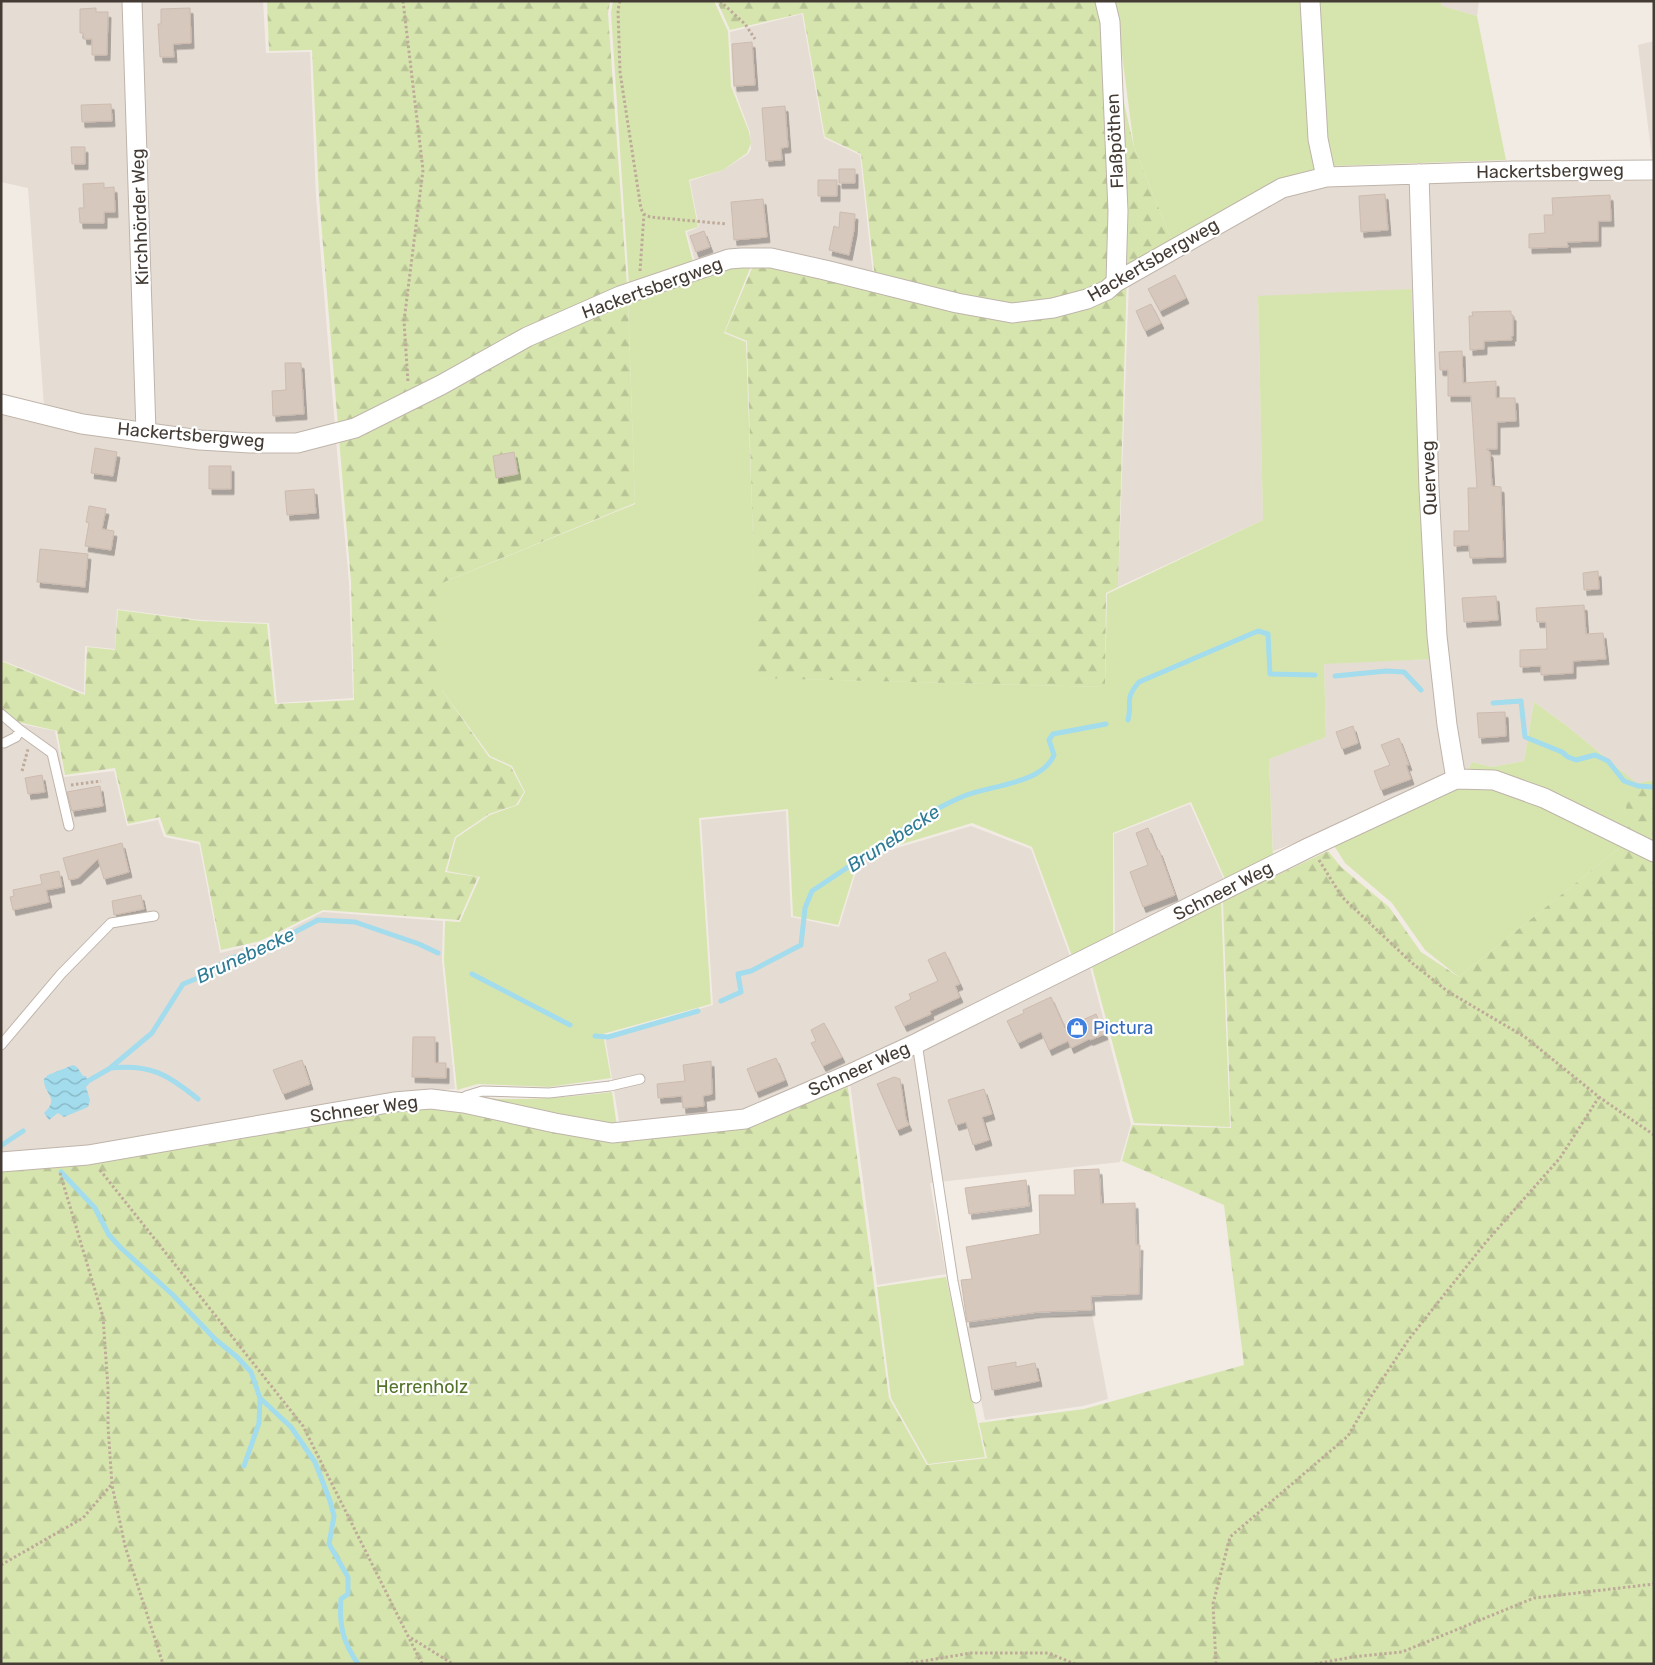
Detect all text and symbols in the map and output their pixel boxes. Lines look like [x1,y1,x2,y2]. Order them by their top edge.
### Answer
street label: Flaßpöthen [1102,93,1128,189]
street label: Kirchhörder Weg [127,148,153,286]
street label: Hackertsbergweg [1476,159,1624,183]
street label: Hackertsbergweg [1083,213,1223,307]
street label: Hackertsbergweg [579,252,725,324]
street label: Hackertsbergweg [116,418,266,452]
street label: Querweg [1417,440,1441,516]
water label: Brunebecke [843,800,944,877]
street label: Schneer Weg [1170,857,1276,925]
water label: Brunebecke [192,922,298,988]
shop icon: Pictura [1065,1016,1089,1040]
place label: Pictura [1093,1017,1153,1039]
street label: Schneer Weg [805,1037,913,1101]
street label: Schneer Weg [309,1091,419,1127]
park label: Herrenholz [376,1376,468,1398]

